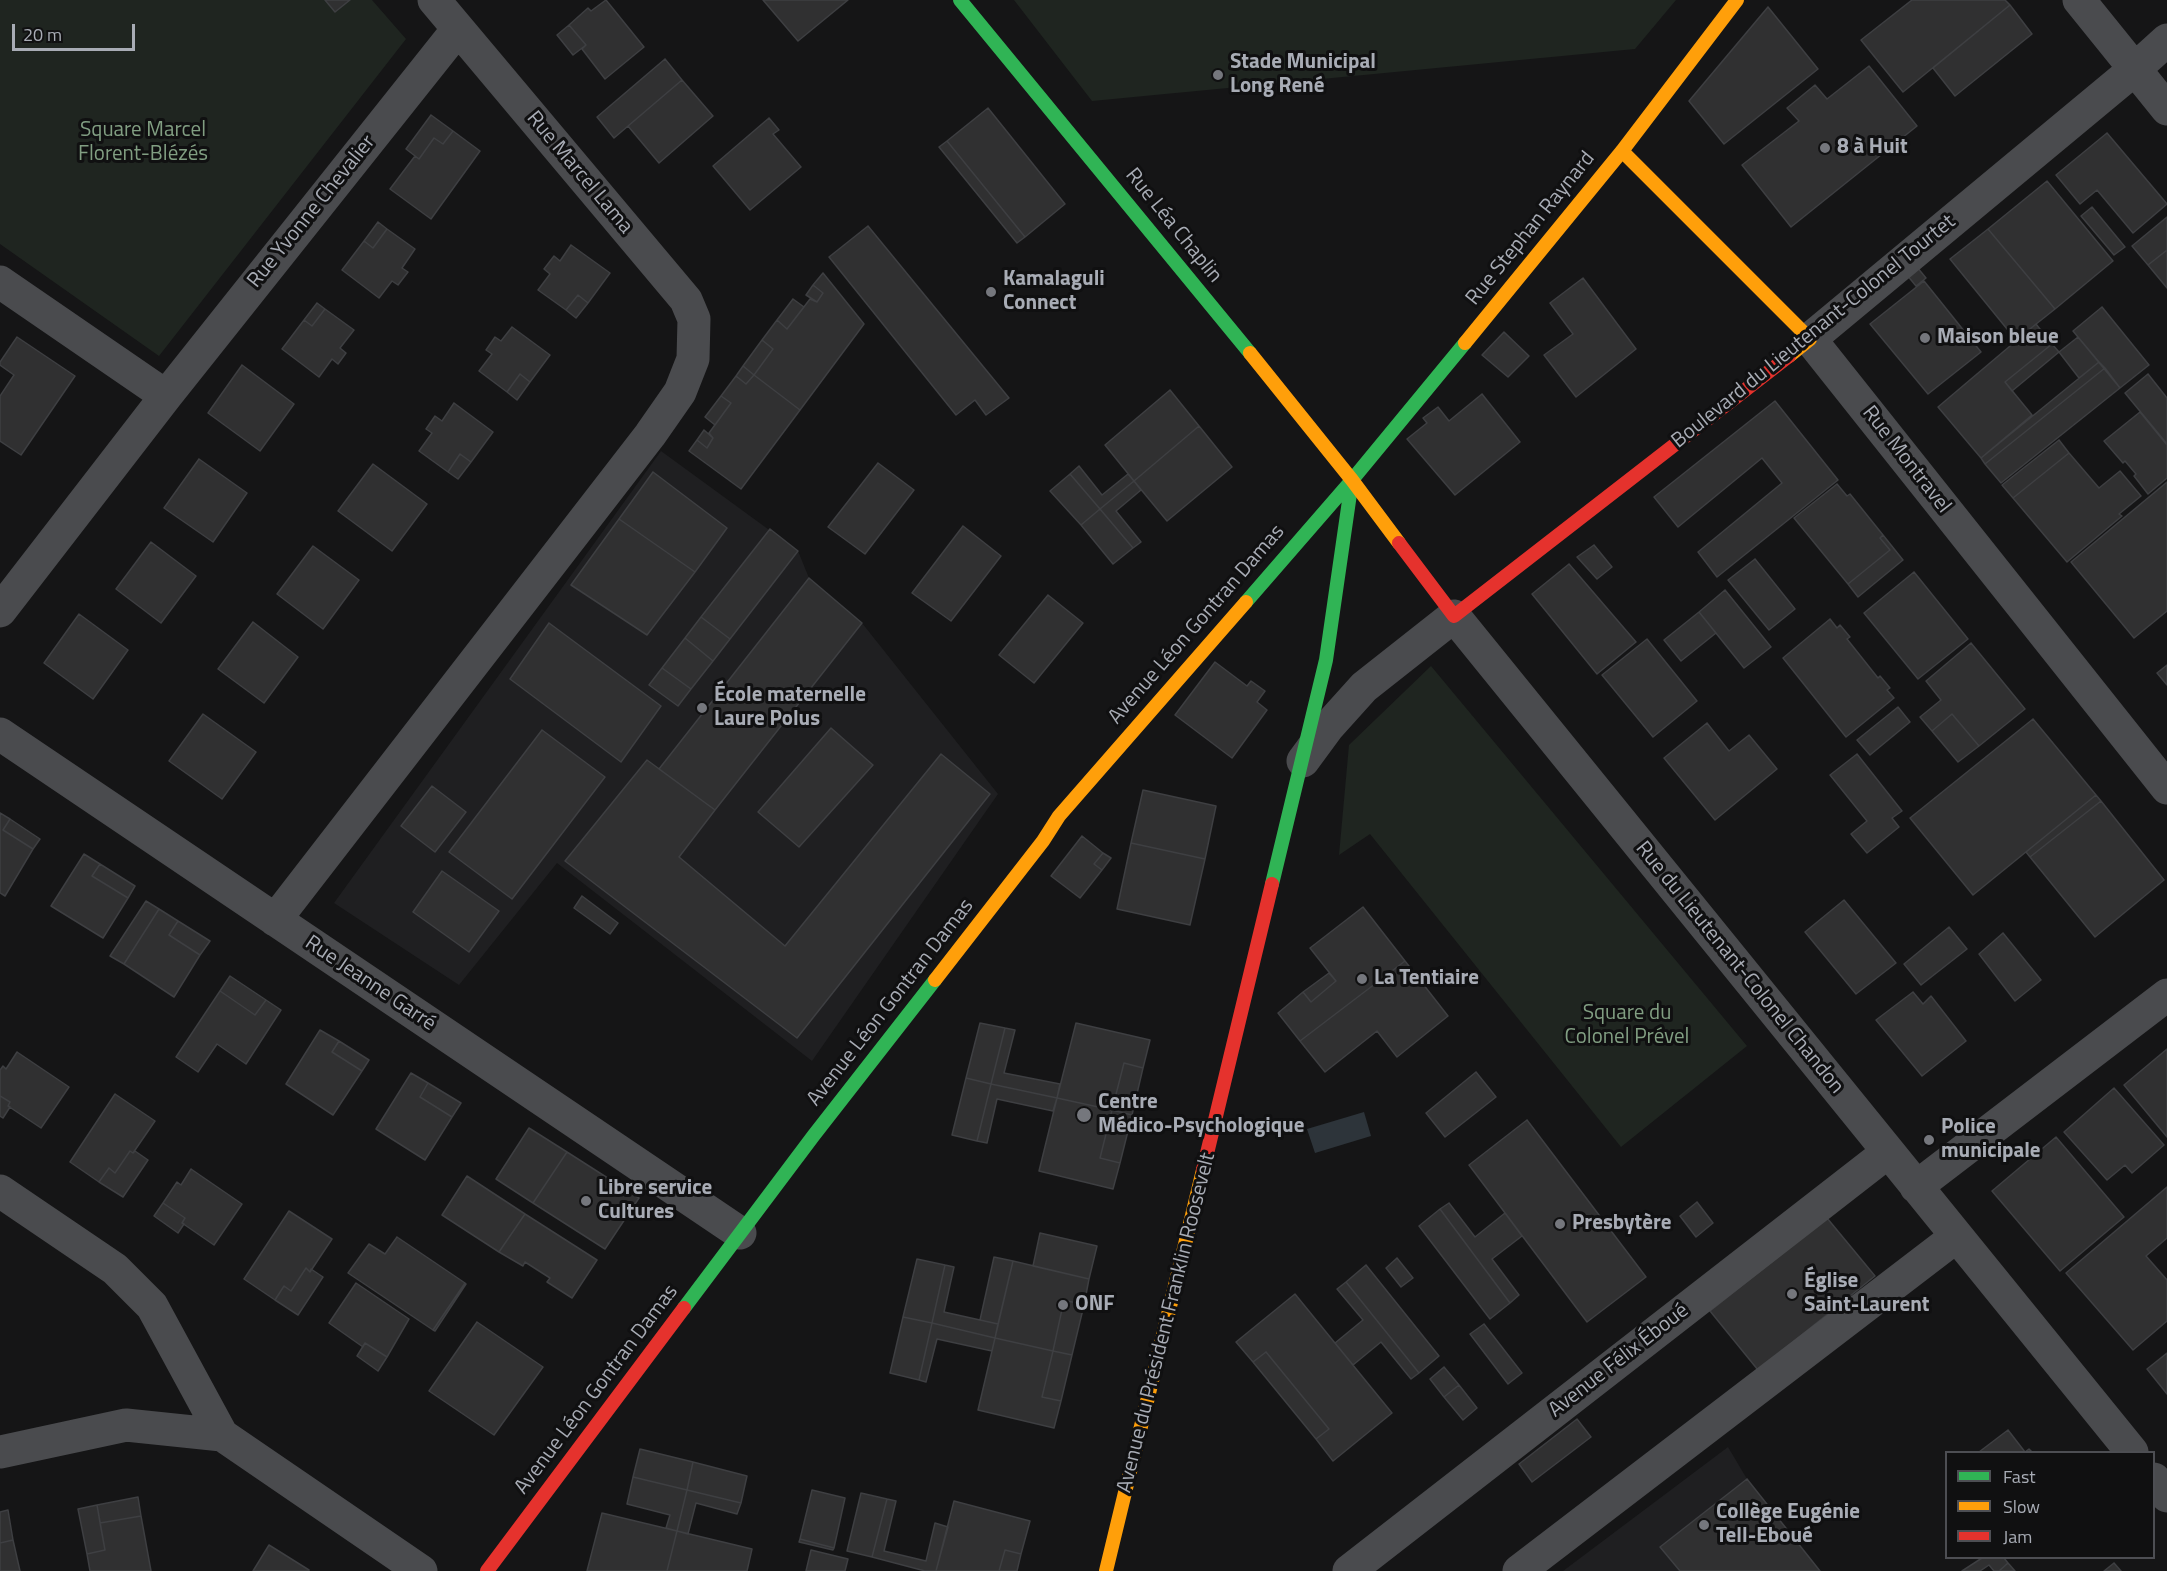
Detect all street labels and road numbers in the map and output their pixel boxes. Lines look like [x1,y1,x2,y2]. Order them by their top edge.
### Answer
street label: Rue Marcel Lama [520,107,638,239]
street label: Rue Yvonne Chevalier [243,130,381,294]
street label: Rue Stephan Raynard [1461,147,1601,311]
street label: Rue Léa Chaplin [1119,164,1227,288]
street label: Boulevard du Lieutenant-Colonel Tourtet [1667,210,1961,454]
street label: Rue Montravel [1856,401,1956,519]
street label: Avenue Léon Gontran Damas [1103,520,1291,730]
street label: Rue du Lieutenant-Colonel Chandon [1629,837,1849,1099]
street label: Avenue Léon Gontran Damas [802,894,980,1112]
street label: Rue Jeanne Garré [300,931,440,1037]
street label: Avenue du Président Franklin Roosevelt [1112,1150,1222,1496]
street label: Avenue Léon Gontran Damas [510,1280,684,1500]
street label: Avenue Félix Éboué [1544,1299,1694,1423]

